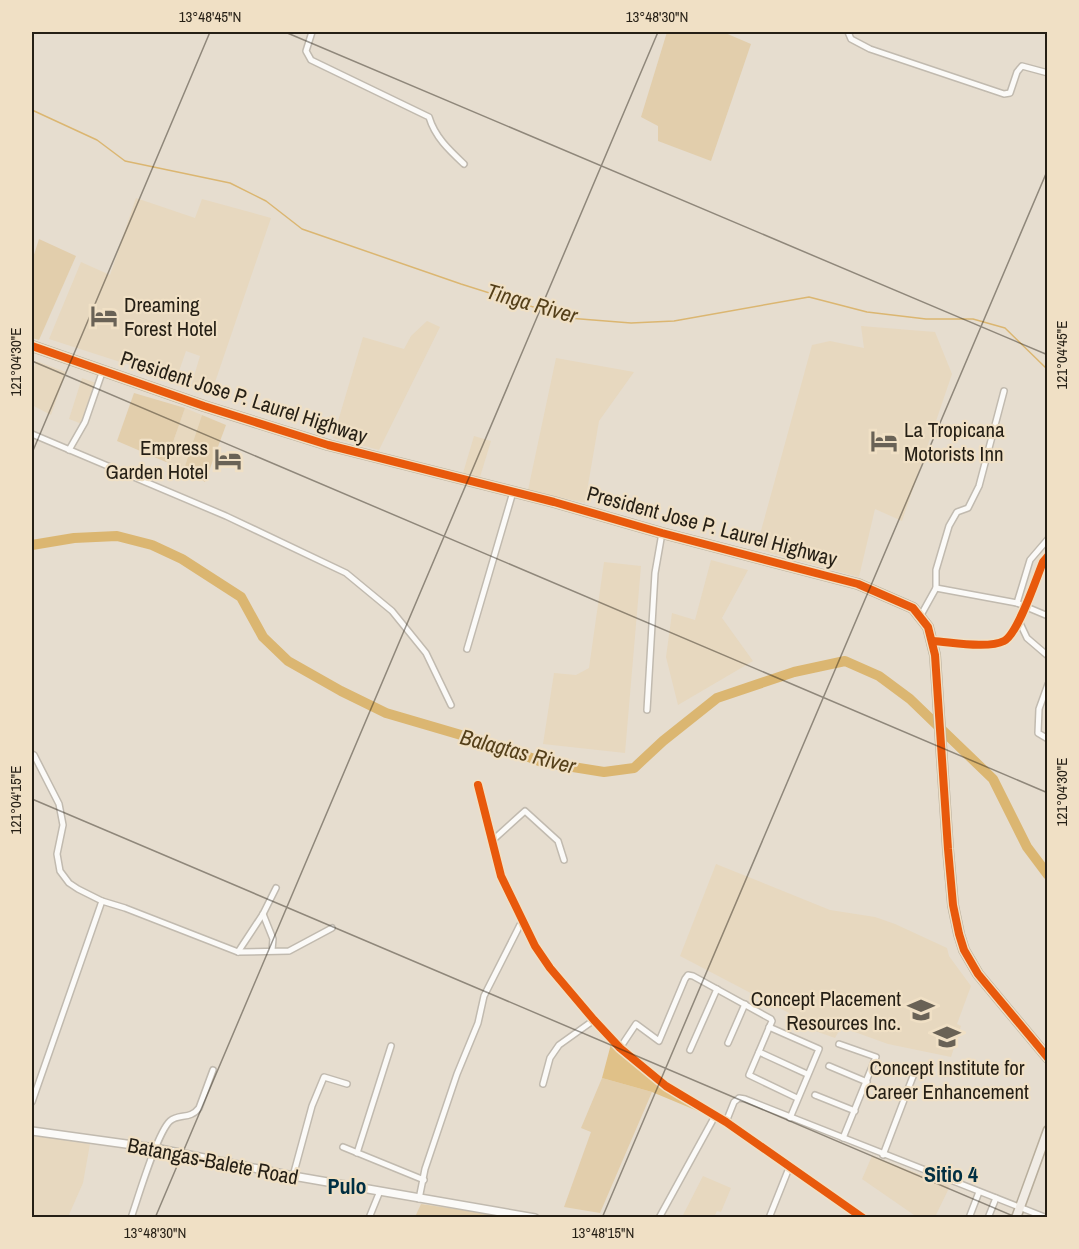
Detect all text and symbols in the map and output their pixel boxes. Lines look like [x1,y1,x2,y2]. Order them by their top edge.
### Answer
text: 13°48'45"N [179,6,241,27]
text: 13°48'30"N [626,6,688,27]
water label: Tinga River [483,276,582,331]
place label: Dreaming Forest Hotel [124,290,217,343]
hotel icon: Dreaming Forest Hotel [89,301,119,331]
text: 121°04'45"E [1051,321,1072,389]
text: 121°04'30"E [5,328,26,396]
street label: President Jose P. Laurel Highway [117,343,372,451]
place label: La Tropicana Motorists Inn [904,415,1005,468]
hotel icon: La Tropicana Motorists Inn [869,426,899,456]
place label: Empress Garden Hotel [106,433,208,486]
hotel icon: Empress Garden Hotel [213,444,243,474]
street label: President Jose P. Laurel Highway [584,479,841,574]
water label: Balagtas River [457,721,580,781]
text: 121°04'30"E [1051,758,1072,826]
text: 121°04'15"E [5,766,26,834]
place label: Concept Placement Resources Inc. [751,984,901,1037]
school or university icon: Concept Placement Resources Inc. [906,995,936,1025]
school or university icon: Concept Institute for Career Enhancement [932,1022,962,1052]
place label: Concept Institute for Career Enhancement [865,1053,1029,1106]
street label: Batangas-Balete Road [125,1130,301,1192]
district label: Sitio 4 [924,1159,978,1189]
district label: Pulo [327,1171,367,1201]
text: 13°48'30"N [124,1222,186,1243]
text: 13°48'15"N [572,1222,634,1243]

